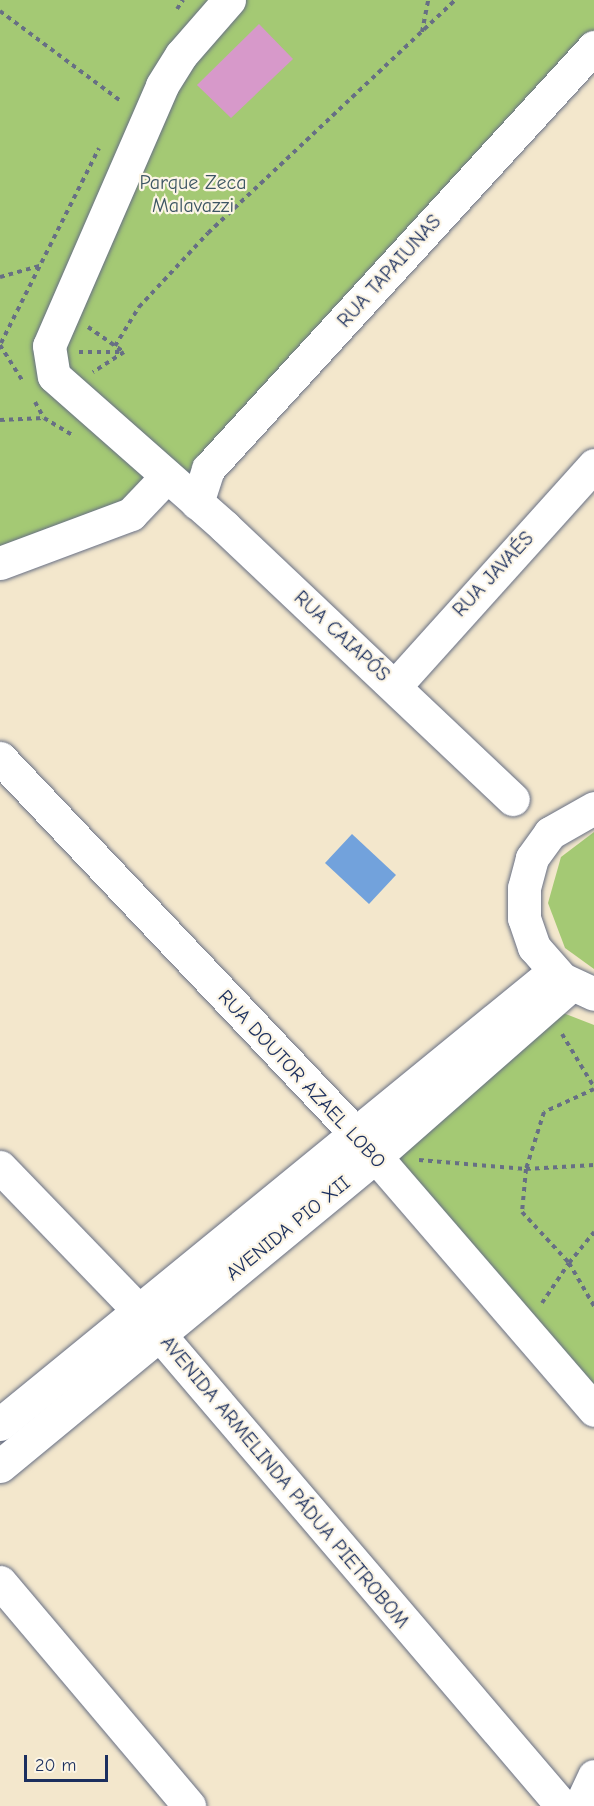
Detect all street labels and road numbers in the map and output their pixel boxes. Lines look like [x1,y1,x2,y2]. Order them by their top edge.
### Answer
street label: RUA TAPAIUNAS [332,210,446,332]
street label: RUA JAVAÉS [447,526,539,622]
street label: RUA CAIAPÓS [289,586,395,686]
street label: RUA DOUTOR AZAEL LOBO [213,985,391,1173]
street label: AVENIDA PIO XII [221,1171,355,1285]
street label: AVENIDA ARMELINDA PÁDUA PIETROBOM [156,1331,414,1633]

